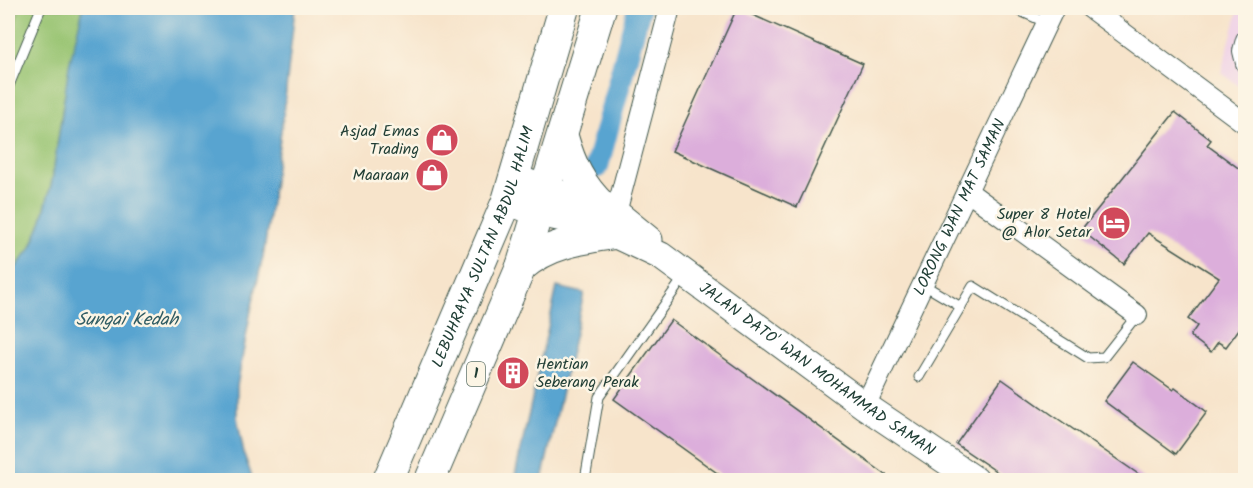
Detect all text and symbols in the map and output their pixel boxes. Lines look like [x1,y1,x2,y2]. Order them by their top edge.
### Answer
street label: LORONG WAN MAT SAMAN [907,115,1012,300]
place label: Asjad Emas Trading [340,119,419,162]
shop icon: Asjad Emas Trading [424,122,460,158]
street label: LEBUHRAYA SULTAN ABDUL HALIM [425,123,541,371]
shop icon: Maaraan [414,157,450,193]
place label: Maaraan [353,163,409,188]
place label: Super 8 Hotel @ Alor Setar [997,202,1093,245]
hotel icon: Super 8 Hotel @ Alor Setar [1096,205,1132,241]
street label: JALAN DATO' WAN MOHAMMAD SAMAN [694,276,941,463]
water label: Sungai Kedah [76,306,179,335]
place label: Hentian Seberang Perak [536,352,639,395]
building icon: Hentian Seberang Perak [495,355,531,391]
road number: 1 [467,362,485,386]

